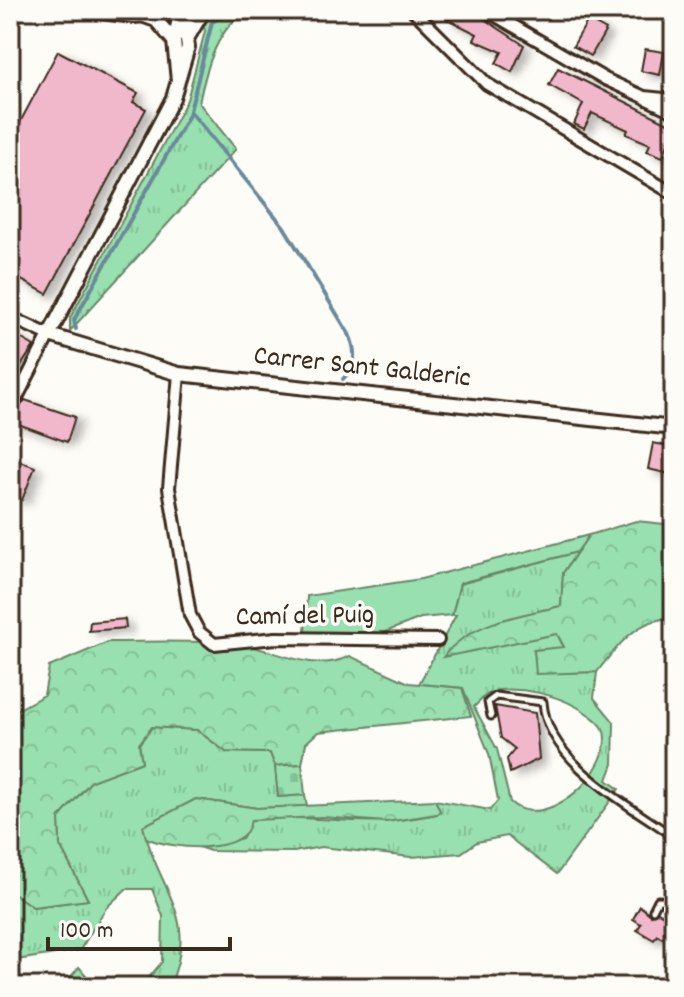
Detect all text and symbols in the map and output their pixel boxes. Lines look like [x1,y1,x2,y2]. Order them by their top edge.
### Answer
street label: Carrer Sant Galderic [251,338,473,400]
street label: Camí del Puig [235,597,375,639]
scale bar [48,901,230,951]
text: 100 m [60,915,113,949]

